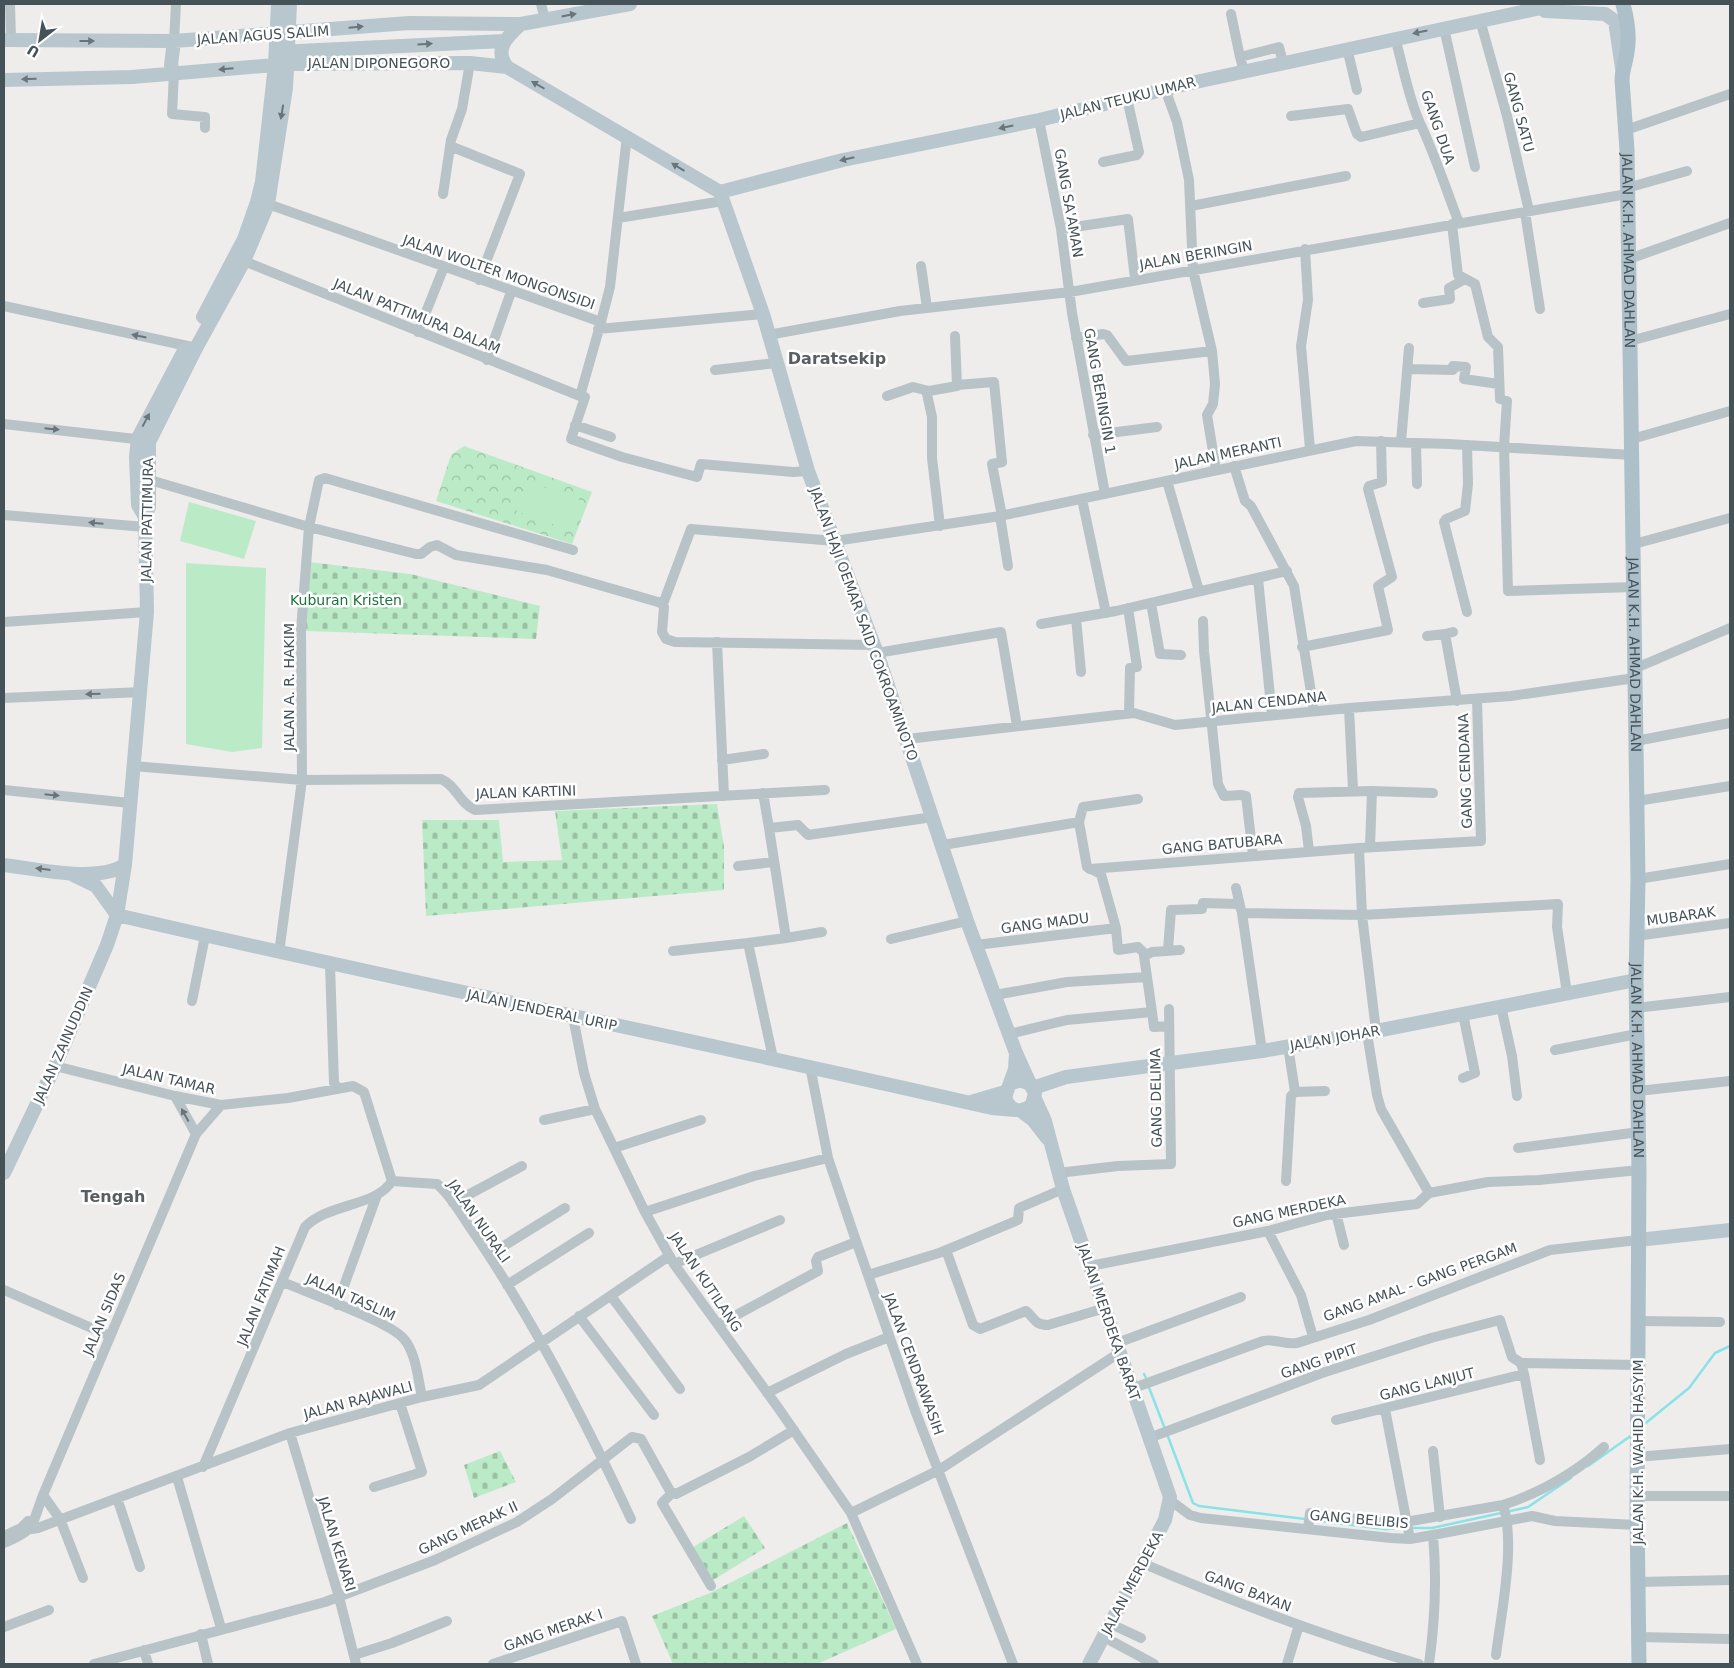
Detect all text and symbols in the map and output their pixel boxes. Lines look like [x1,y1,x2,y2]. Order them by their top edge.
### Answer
one-way arrow [561,11,577,19]
north arrow [15,15,65,65]
street label: JALAN AGUS SALIM [195,22,330,48]
one-way arrow [348,23,364,31]
one-way arrow [1412,29,1428,37]
one-way arrow [80,37,96,45]
one-way arrow [417,39,433,47]
text: U [24,41,42,61]
street label: JALAN DIPONEGORO [307,55,450,71]
one-way arrow [218,65,234,73]
street label: GANG SATU [1501,70,1537,154]
street label: JALAN TEUKU UMAR [1058,73,1198,123]
one-way arrow [21,76,37,84]
one-way arrow [532,80,545,89]
street label: GANG DUA [1418,88,1458,166]
one-way arrow [278,104,286,120]
one-way arrow [998,123,1014,131]
street label: GANG SA'AMAN [1052,147,1086,259]
street label: JALAN K.H. AHMAD DAHLAN [1619,152,1638,348]
one-way arrow [839,156,855,164]
one-way arrow [672,163,685,172]
street label: JALAN WOLTER MONGONSIDI [400,231,597,312]
street label: JALAN BERINGIN [1137,237,1254,273]
street label: JALAN PATTIMURA DALAM [330,275,503,357]
street label: GANG BERINGIN 1 [1081,327,1119,455]
one-way arrow [130,332,146,340]
district label: Daratsekip [788,349,886,368]
one-way arrow [142,413,151,426]
one-way arrow [45,425,61,433]
street label: JALAN MERANTI [1172,434,1283,472]
street label: JALAN PATTIMURA [138,457,156,583]
street label: JALAN HAJI OEMAR SAID COKROAMINOTO [807,484,921,763]
one-way arrow [88,519,104,527]
street label: JALAN K.H. AHMAD DAHLAN [1625,556,1644,752]
park label: Kuburan Kristen [290,592,402,608]
street label: JALAN A. R. HAKIM [281,623,297,752]
street label: JALAN CENDANA [1210,688,1328,716]
one-way arrow [85,690,101,698]
street label: GANG CENDANA [1455,713,1475,829]
street label: JALAN KARTINI [474,782,577,802]
one-way arrow [45,791,61,799]
street label: GANG BATUBARA [1161,831,1283,857]
one-way arrow [35,865,51,873]
street label: MUBARAK [1646,903,1717,929]
street label: GANG MADU [1000,910,1090,936]
street label: JALAN K.H. AHMAD DAHLAN [1628,962,1647,1158]
street label: JALAN ZAINUDDIN [30,984,96,1107]
street label: JALAN JENDERAL URIP [465,986,618,1034]
street label: JALAN JOHAR [1288,1022,1381,1054]
street label: GANG DELIMA [1147,1048,1165,1148]
street label: JALAN TAMAR [120,1060,217,1097]
one-way arrow [181,1108,189,1122]
street label: JALAN NURALI [444,1176,514,1266]
district label: Tengah [81,1187,145,1206]
street label: GANG MERDEKA [1231,1191,1347,1231]
street label: JALAN KUTILANG [666,1228,745,1335]
street label: GANG AMAL - GANG PERGAM [1321,1239,1519,1325]
street label: JALAN MERDEKA BARAT [1074,1241,1144,1403]
street label: JALAN FATIMAH [233,1244,288,1349]
street label: JALAN SIDAS [79,1270,129,1359]
street label: JALAN TASLIM [303,1270,398,1324]
street label: JALAN CENDRAWASIH [880,1290,947,1437]
street label: GANG PIPIT [1279,1340,1360,1382]
street label: JALAN K.H. WAHID HASYIM [1630,1359,1646,1546]
street label: GANG LANJUT [1378,1364,1477,1404]
street label: JALAN RAJAWALI [301,1378,414,1422]
street label: JALAN KENARI [315,1494,359,1593]
street label: GANG MERAK II [416,1498,520,1558]
street label: GANG BELIBIS [1309,1507,1409,1531]
street label: JALAN MERDEKA [1098,1528,1166,1638]
street label: GANG BAYAN [1202,1567,1294,1615]
street label: GANG MERAK I [501,1606,605,1654]

